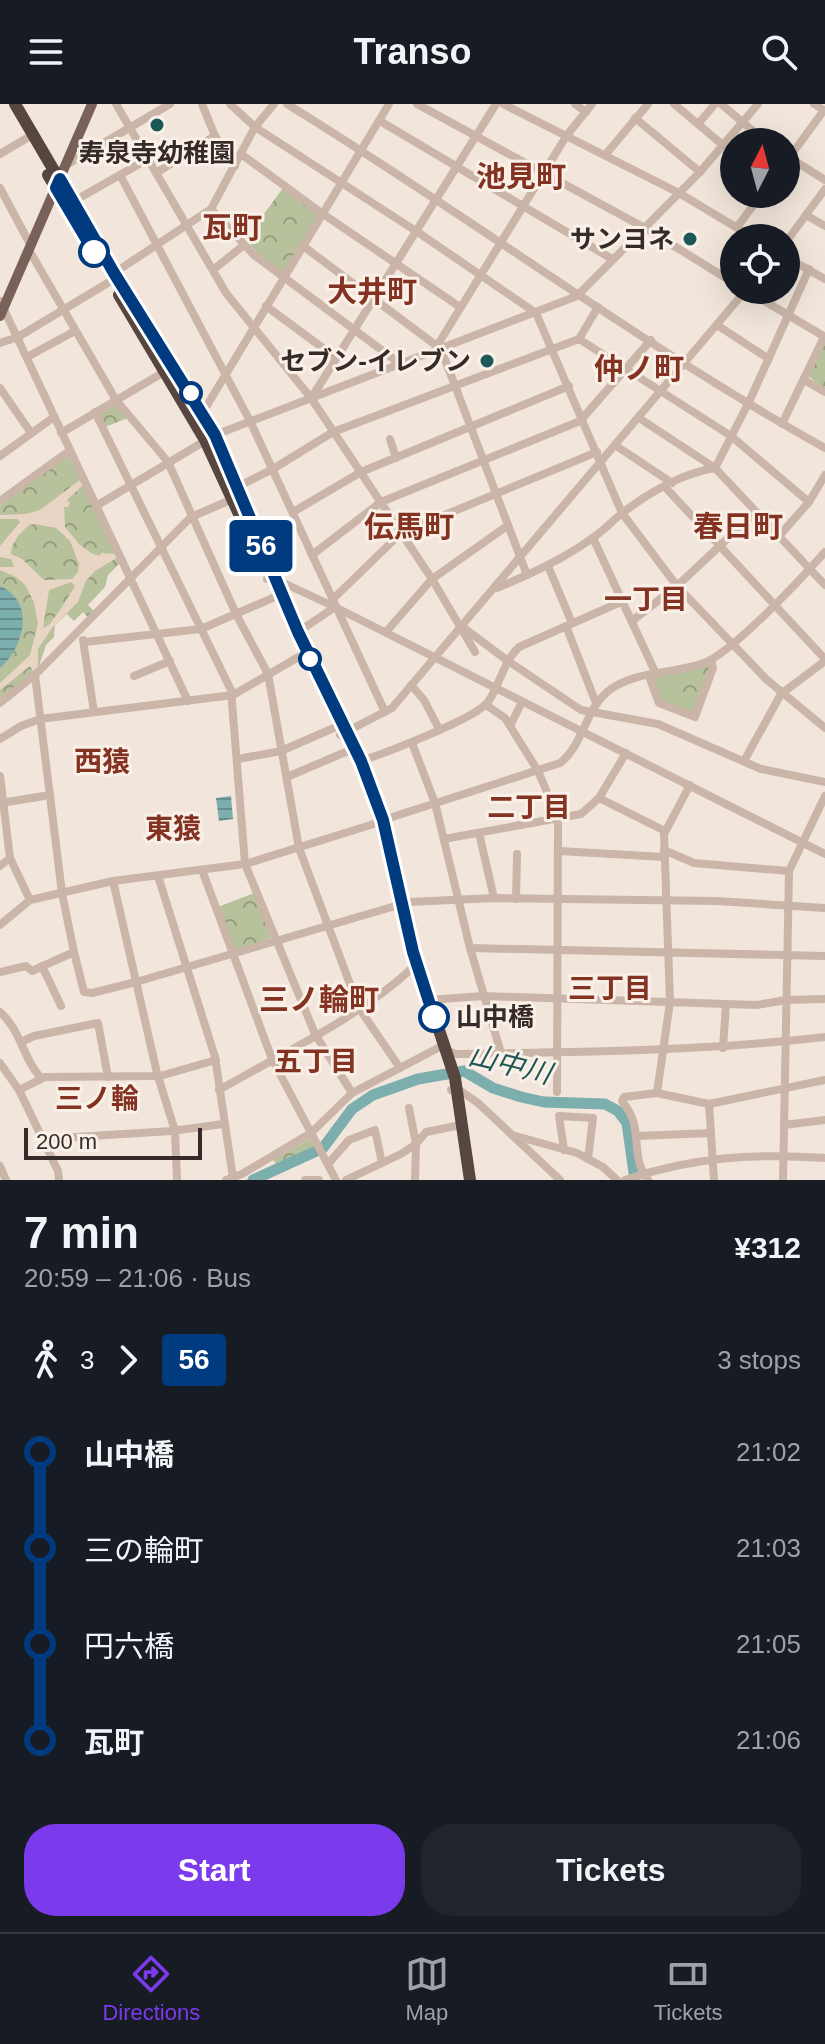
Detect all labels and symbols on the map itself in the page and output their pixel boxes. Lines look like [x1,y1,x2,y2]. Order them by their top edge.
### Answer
marker: 寿泉寺幼稚園 [148,116,166,134]
north arrow [720,128,800,208]
place label: 寿泉寺幼稚園 [79,138,235,168]
district label: 池見町 [476,160,566,193]
district label: 瓦町 [202,211,262,244]
place label: サンヨネ [570,224,674,254]
marker: サンヨネ [681,230,699,248]
unlabelled marker [79,237,109,267]
district label: 大井町 [327,275,417,308]
place label: セブン-イレブン [280,346,471,376]
marker: セブン-イレブン [478,352,496,370]
district label: 仲ノ町 [594,352,684,385]
unlabelled marker [180,382,202,404]
district label: 伝馬町 [364,510,454,543]
district label: 春日町 [693,510,783,543]
line badge: 56 [225,520,297,572]
district label: 一丁目 [604,584,688,615]
unlabelled marker [299,648,321,670]
district label: 西猿 [74,746,130,777]
district label: 二丁目 [487,792,571,823]
district label: 東猿 [145,813,201,844]
district label: 三丁目 [568,973,652,1004]
district label: 三ノ輪町 [259,983,379,1016]
marker: 山中橋 [419,1002,449,1032]
place label: 山中橋 [456,1002,534,1032]
water label: 山中川 [465,1039,557,1090]
district label: 五丁目 [274,1046,358,1077]
district label: 三ノ輪 [55,1083,139,1114]
scale bar [24,1124,202,1160]

